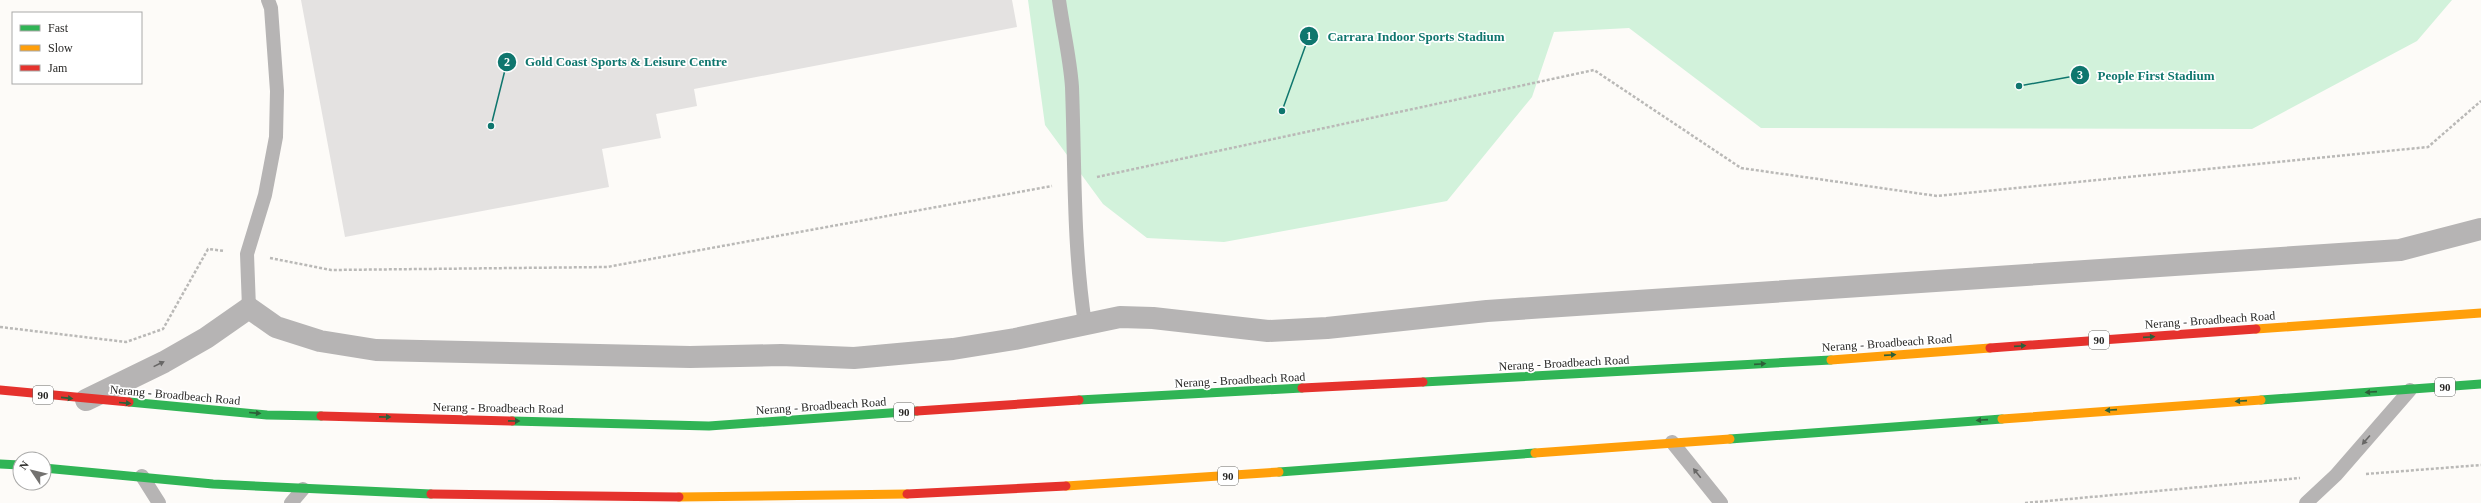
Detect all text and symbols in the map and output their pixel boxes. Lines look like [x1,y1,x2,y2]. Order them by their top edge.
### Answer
legend [12,12,142,84]
text: Fast [48,21,69,35]
callout: Carrara Indoor Sports Stadium [1299,24,1512,49]
text: 1 [1306,29,1312,43]
text: Carrara Indoor Sports Stadium [1327,29,1505,44]
text: Slow [48,41,73,55]
callout: Gold Coast Sports & Leisure Centre [497,49,735,74]
text: Gold Coast Sports & Leisure Centre [525,54,727,69]
text: 2 [504,55,510,69]
text: Jam [48,61,68,75]
callout: People First Stadium [2070,63,2223,88]
text: 3 [2077,68,2083,82]
text: People First Stadium [2098,68,2215,83]
street label: Nerang - Broadbeach Road [2144,308,2276,332]
street label: Nerang - Broadbeach Road [1821,331,1953,355]
road number: 90 [2089,331,2109,349]
one-way arrow [2143,333,2155,340]
one-way arrow [2014,342,2026,349]
one-way arrow [1884,352,1896,359]
street label: Nerang - Broadbeach Road [1498,353,1630,373]
one-way arrow [153,361,165,368]
one-way arrow [1754,361,1766,368]
street label: Nerang - Broadbeach Road [1174,370,1306,390]
road number: 90 [2435,378,2455,396]
street label: Nerang - Broadbeach Road [109,382,241,408]
road number: 90 [33,386,53,404]
one-way arrow [2365,389,2377,396]
one-way arrow [61,394,73,401]
street label: Nerang - Broadbeach Road [755,394,887,418]
one-way arrow [2235,398,2247,405]
one-way arrow [119,399,131,406]
street label: Nerang - Broadbeach Road [432,400,564,416]
road number: 90 [894,403,914,421]
one-way arrow [2105,407,2117,414]
one-way arrow [249,410,261,417]
one-way arrow [379,414,391,421]
one-way arrow [1976,416,1988,423]
one-way arrow [508,418,521,424]
one-way arrow [2362,435,2371,446]
north arrow [12,451,52,491]
text: N [17,459,31,472]
road number: 90 [1218,467,1238,485]
one-way arrow [1692,467,1701,478]

